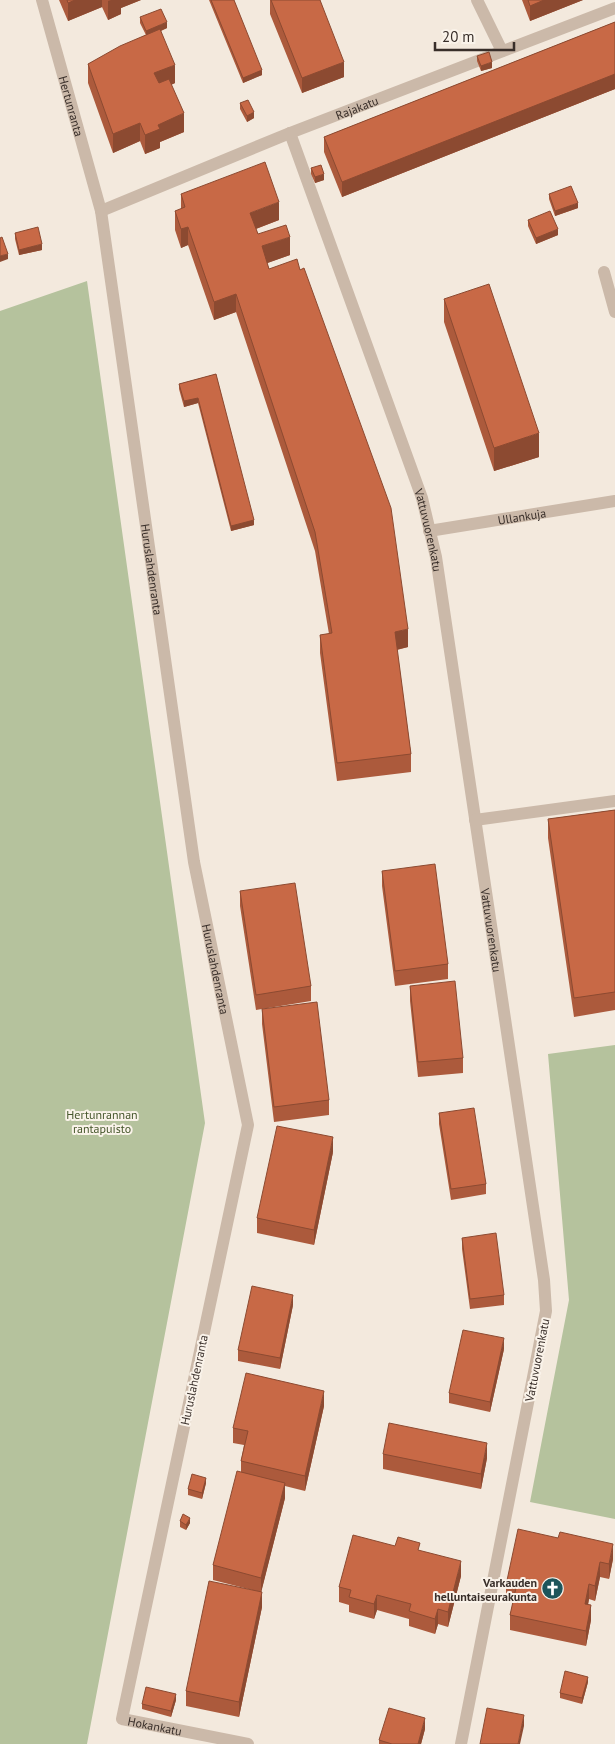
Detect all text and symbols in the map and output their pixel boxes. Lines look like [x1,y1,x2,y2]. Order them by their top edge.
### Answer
scale bar [435,20,514,52]
text: 20 m [442,27,475,46]
street label: Hertunranta [56,74,87,138]
street label: Rajakatu [333,92,380,122]
street label: Vattuvuorenkatu [411,486,446,572]
street label: Ullankuja [497,505,547,527]
street label: Huruslahdenranta [138,523,166,616]
street label: Vattuvuorenkatu [478,886,505,973]
street label: Huruslahdenranta [199,922,233,1016]
park label: Hertunrannan rantapuisto [66,1107,138,1136]
street label: Vattuvuorenkatu [521,1317,552,1404]
street label: Huruslahdenranta [177,1333,211,1427]
place label: Varkauden helluntaiseurakunta [434,1575,537,1604]
church icon: Varkauden helluntaiseurakunta [541,1577,565,1601]
street label: Hokankatu [126,1713,183,1738]

